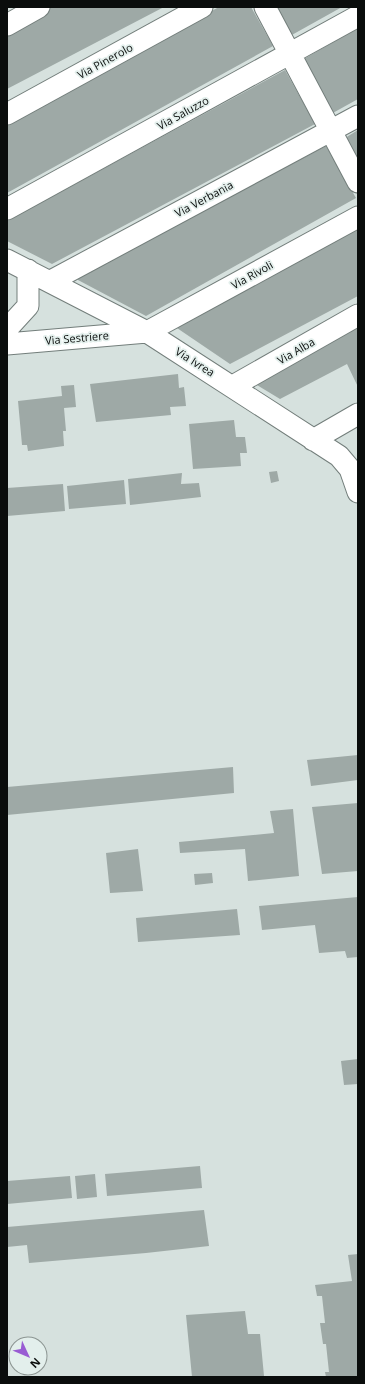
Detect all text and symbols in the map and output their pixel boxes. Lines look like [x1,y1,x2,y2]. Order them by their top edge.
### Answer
street label: Via Pinerolo [74,39,135,82]
street label: Via Saluzzo [154,92,212,133]
street label: Via Verbania [172,177,236,220]
street label: Via Rivoli [228,257,275,292]
street label: Via Sestriere [45,327,109,348]
street label: Via Alba [274,334,317,367]
street label: Via Ivrea [173,344,218,380]
north arrow [8,1336,48,1376]
text: N [27,1355,44,1372]

